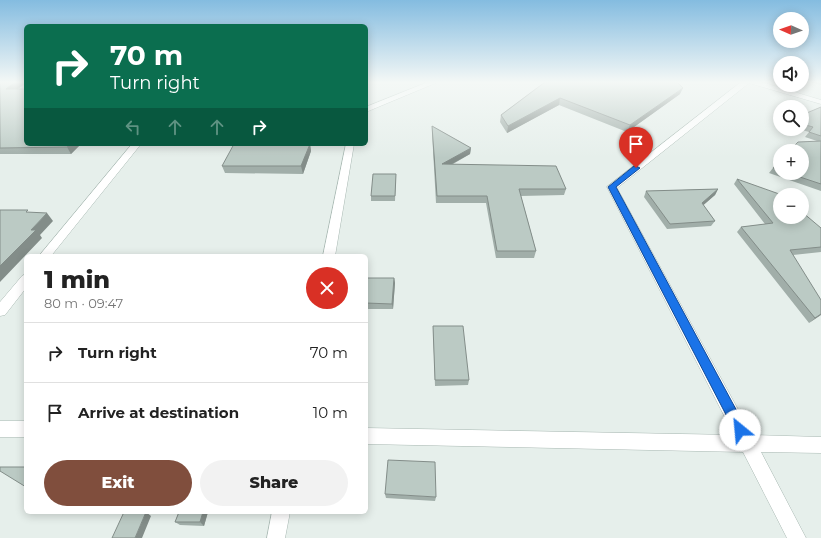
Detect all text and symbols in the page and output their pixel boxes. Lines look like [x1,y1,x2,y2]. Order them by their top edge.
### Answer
north arrow [773,12,809,48]
map controls [773,12,809,224]
text: 70 m [110,38,183,72]
icon: right [44,40,96,92]
button: sound [773,56,809,92]
text: Turn right [110,72,200,94]
button: search [773,100,809,136]
icon: left [122,116,144,138]
icon: ahead [164,116,186,138]
icon: ahead [206,116,228,138]
icon: right [248,116,270,138]
pin [619,127,653,168]
icon: arrive [625,133,647,155]
button: + [773,144,809,180]
button: − [773,188,809,224]
text: 1 min [44,265,110,294]
button: close [306,267,348,309]
text: 80 m · 09:47 [44,295,123,311]
icon: right [44,342,66,364]
text: Turn right [78,343,157,362]
text: 70 m [310,343,348,362]
icon: arrive [44,402,66,424]
text: Arrive at destination [78,403,239,422]
text: 10 m [313,403,348,422]
position arrow [719,409,761,451]
button: Exit [44,460,192,506]
button: Share [200,460,348,506]

